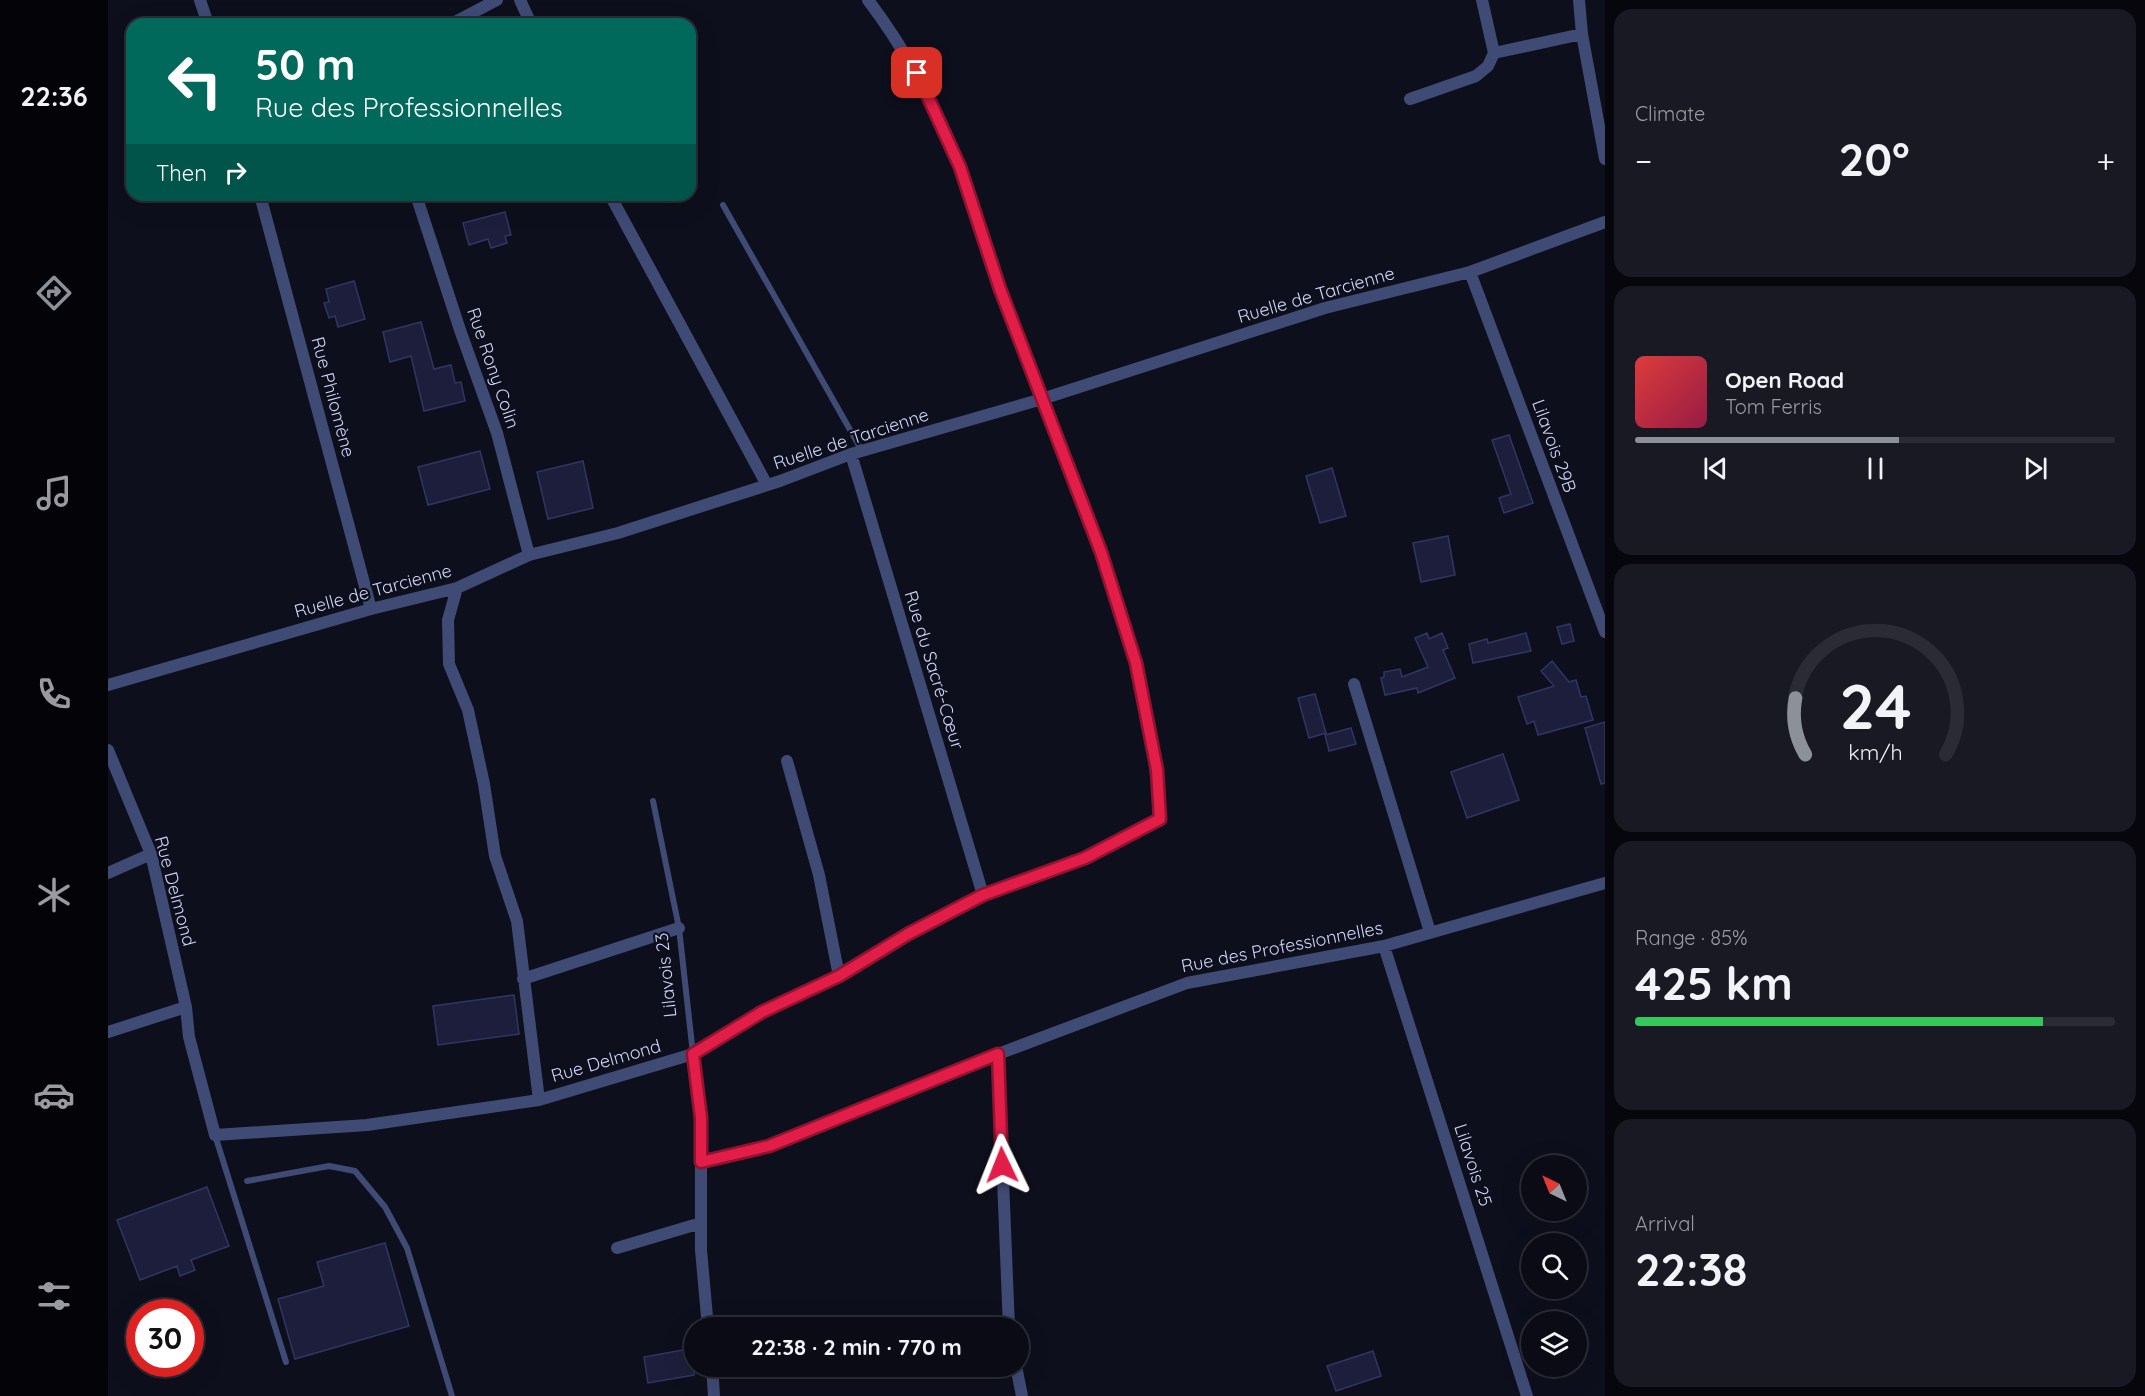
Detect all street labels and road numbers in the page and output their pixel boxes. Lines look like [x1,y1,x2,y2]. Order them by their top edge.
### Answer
street label: Ruelle de Tarcienne [1235,261,1397,328]
street label: Rue Rony Colin [462,304,525,431]
street label: Rue Philomène [306,334,361,460]
street label: Lilavois 29B [1527,396,1582,496]
street label: Ruelle de Tarcienne [770,403,932,475]
street label: Ruelle de Tarcienne [292,558,454,623]
street label: Rue du Sacré-Cœur [899,588,970,752]
street label: Rue Delmond [150,833,201,949]
street label: Rue des Professionnelles [1179,916,1385,977]
street label: Lilavois 23 [650,931,681,1019]
street label: Rue Delmond [548,1034,663,1087]
street label: Lilavois 25 [1449,1121,1498,1209]

